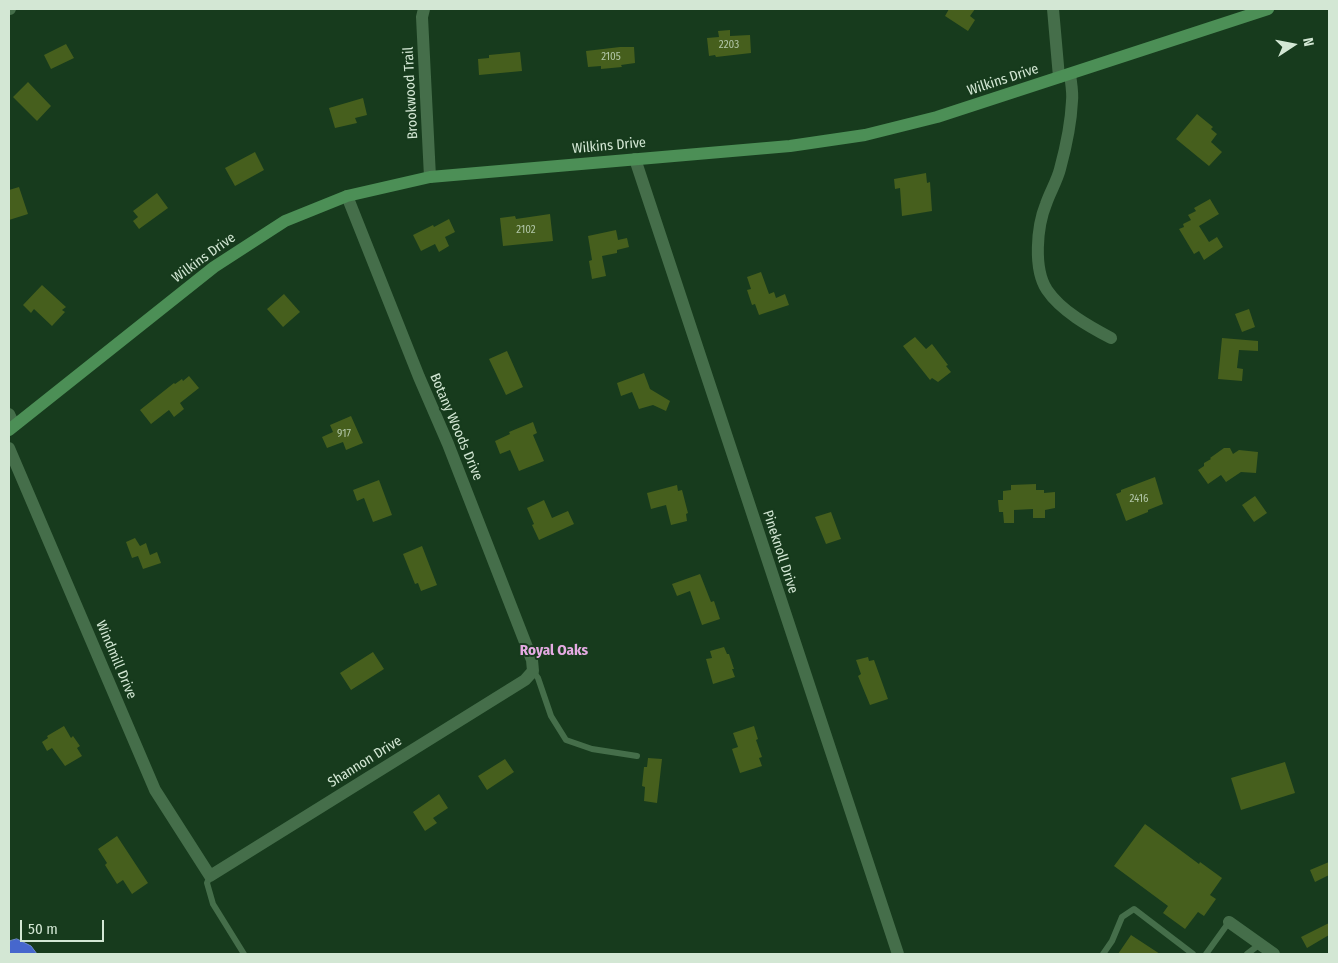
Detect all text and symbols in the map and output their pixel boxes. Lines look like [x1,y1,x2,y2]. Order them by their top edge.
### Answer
north arrow [1268,20,1318,70]
text: N [1299,36,1317,48]
house number: 2203 [719,38,739,52]
street label: Brookwood Trail [400,46,422,140]
house number: 2105 [601,50,621,64]
street label: Wilkins Drive [965,61,1041,99]
street label: Wilkins Drive [571,134,647,158]
house number: 2102 [516,223,536,237]
street label: Wilkins Drive [169,229,239,287]
street label: Botany Woods Drive [426,371,486,483]
house number: 917 [337,427,351,441]
house number: 2416 [1129,492,1149,506]
street label: Pineknoll Drive [759,508,801,596]
street label: Windmill Drive [92,618,140,702]
district label: Royal Oaks [520,642,588,660]
street label: Shannon Drive [325,733,405,791]
scale bar [22,910,106,942]
text: 50 m [28,920,58,938]

